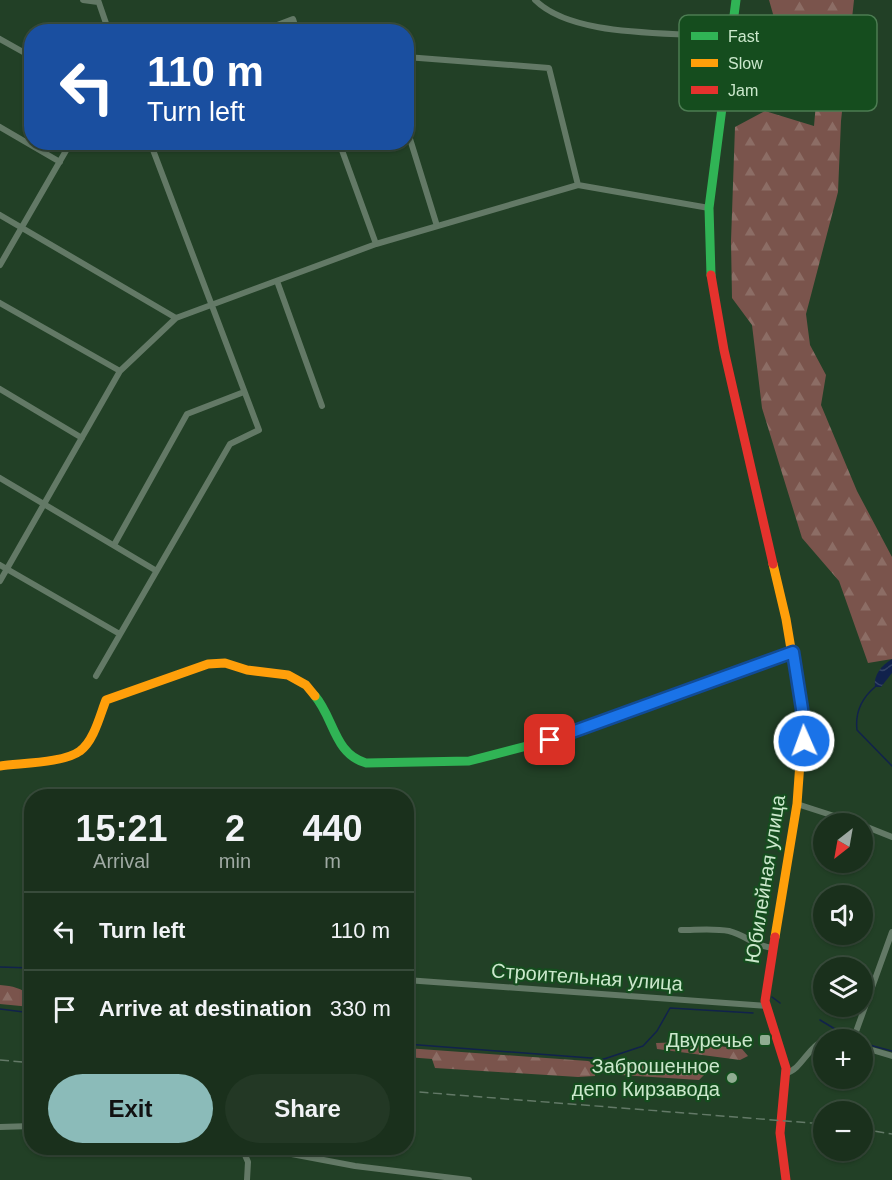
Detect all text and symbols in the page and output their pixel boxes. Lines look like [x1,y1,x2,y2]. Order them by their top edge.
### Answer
legend [679,15,877,111]
text: Fast [728,28,760,45]
icon: left [48,48,126,126]
text: 110 m [147,48,264,95]
text: Slow [728,55,763,72]
text: Jam [728,82,758,99]
text: Turn left [147,97,245,127]
position arrow [772,709,836,773]
pin [524,714,575,765]
icon: arrive [533,723,566,756]
street label: Юбилейная улица [741,792,789,965]
text: 15:21 [75,808,167,849]
text: 2 [225,808,245,849]
text: 440 [302,808,363,849]
north arrow [813,813,873,873]
map controls [813,813,873,1161]
text: Arrival [93,850,150,872]
text: min [219,850,251,872]
text: m [324,850,341,872]
button: sound [813,885,873,945]
icon: left [48,915,81,948]
text: Turn left [99,918,185,943]
text: 110 m [330,918,390,943]
button: layers [813,957,873,1017]
street label: Строительная улица [490,959,684,995]
icon: arrive [48,993,81,1026]
text: Arrive at destination [99,996,312,1021]
text: 330 m [330,996,391,1021]
place label: Двуречье [666,1029,753,1051]
button: + [813,1029,873,1089]
marker: Двуречье [758,1033,772,1047]
place label: Заброшенное депо Кирзавода [572,1055,721,1100]
marker: Заброшенное депо Кирзавода [725,1071,739,1085]
button: Exit [48,1074,213,1143]
button: Share [225,1074,390,1143]
button: − [813,1101,873,1161]

